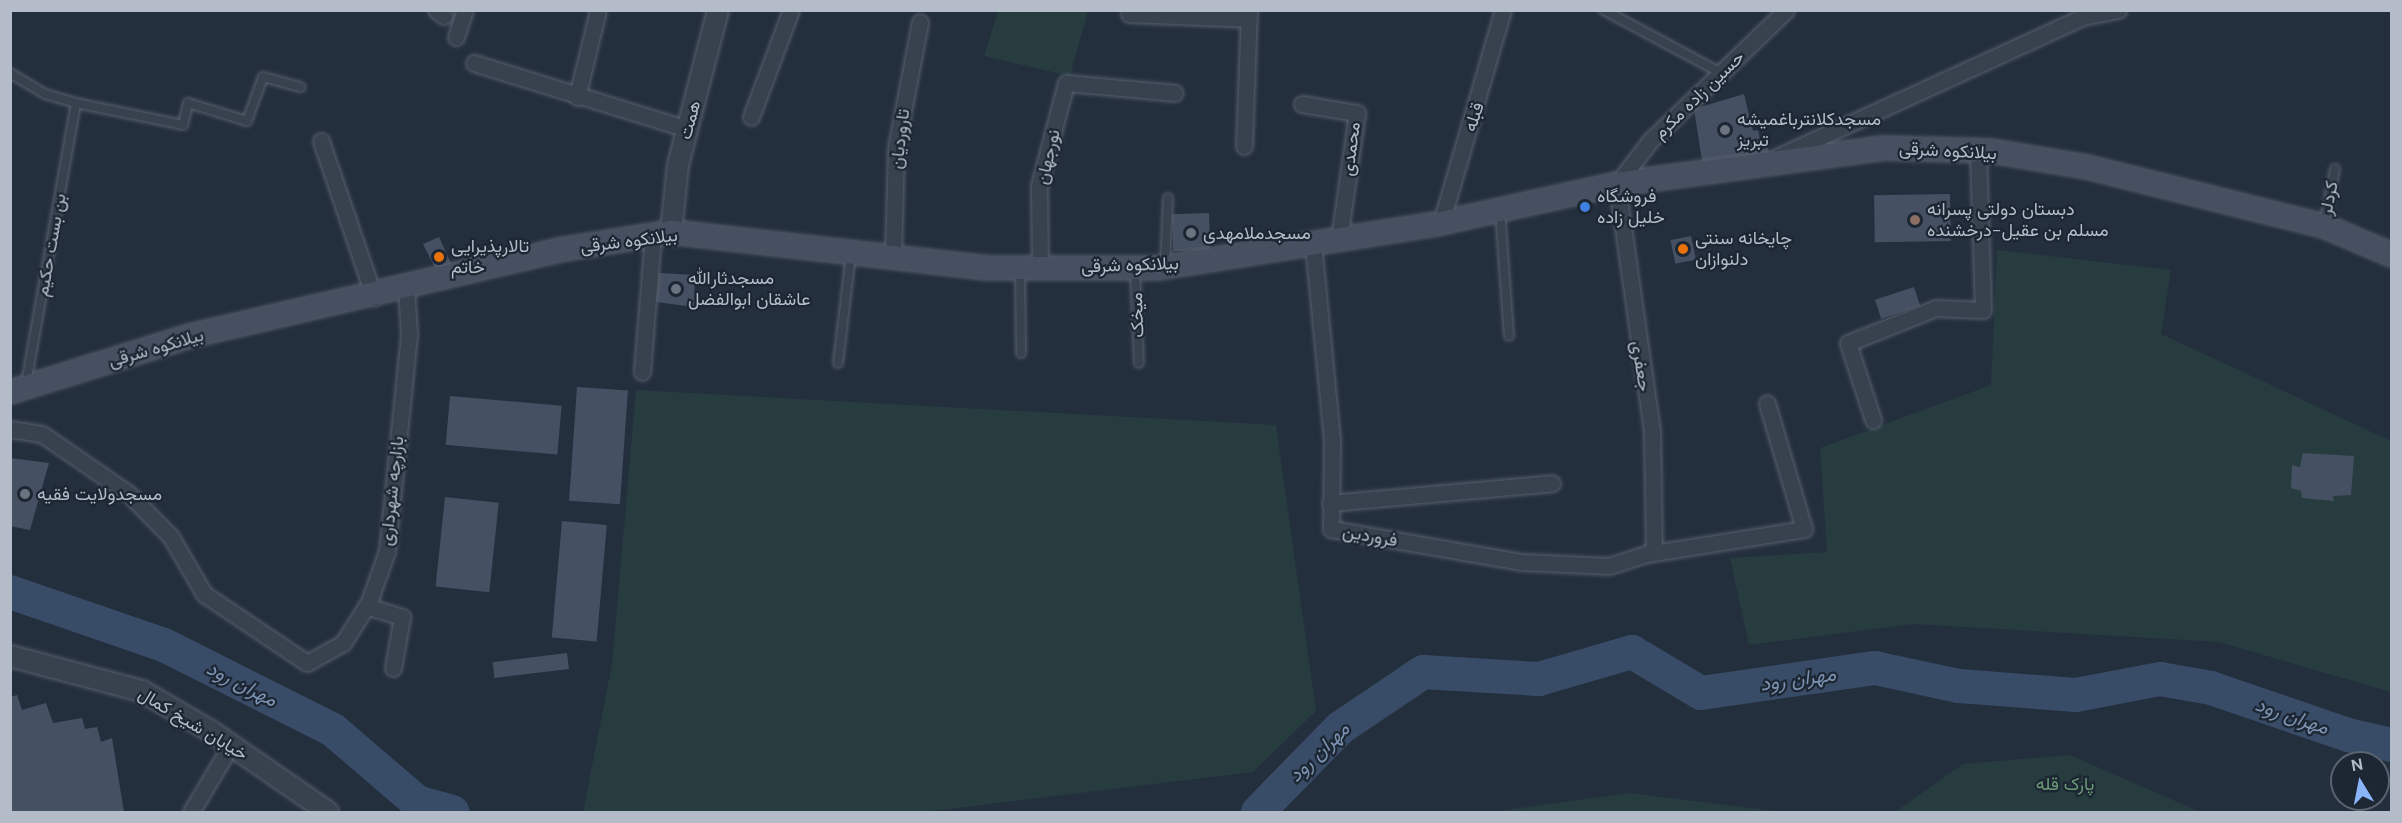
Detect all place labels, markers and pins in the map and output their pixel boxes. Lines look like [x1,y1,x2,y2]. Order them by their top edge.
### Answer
place label: مسجدکلانترباغمیشه تبریز [1737,109,1881,152]
marker: مسجدکلانترباغمیشه تبریز [1718,123,1732,137]
place label: فروشگاه خلیل زاده [1597,186,1665,228]
place label: دبستان دولتی پسرانه مسلم بن عقیل-درخشنده [1927,199,2109,242]
marker: فروشگاه خلیل زاده [1578,200,1592,214]
marker: دبستان دولتی پسرانه مسلم بن عقیل-درخشنده [1908,213,1922,227]
place label: مسجدملامهدی [1203,222,1311,244]
marker: مسجدملامهدی [1184,226,1198,240]
place label: چایخانه سنتی دلنوازان [1695,228,1792,270]
place label: تالارپذیرایی خاتم [451,236,529,278]
marker: چایخانه سنتی دلنوازان [1676,242,1690,256]
marker: تالارپذیرایی خاتم [432,250,446,264]
place label: مسجدثارالله عاشقان ابوالفضل [688,268,810,310]
marker: مسجدثارالله عاشقان ابوالفضل [669,282,683,296]
place label: مسجدولایت فقیه [37,483,162,505]
marker: مسجدولایت فقیه [18,487,32,501]

